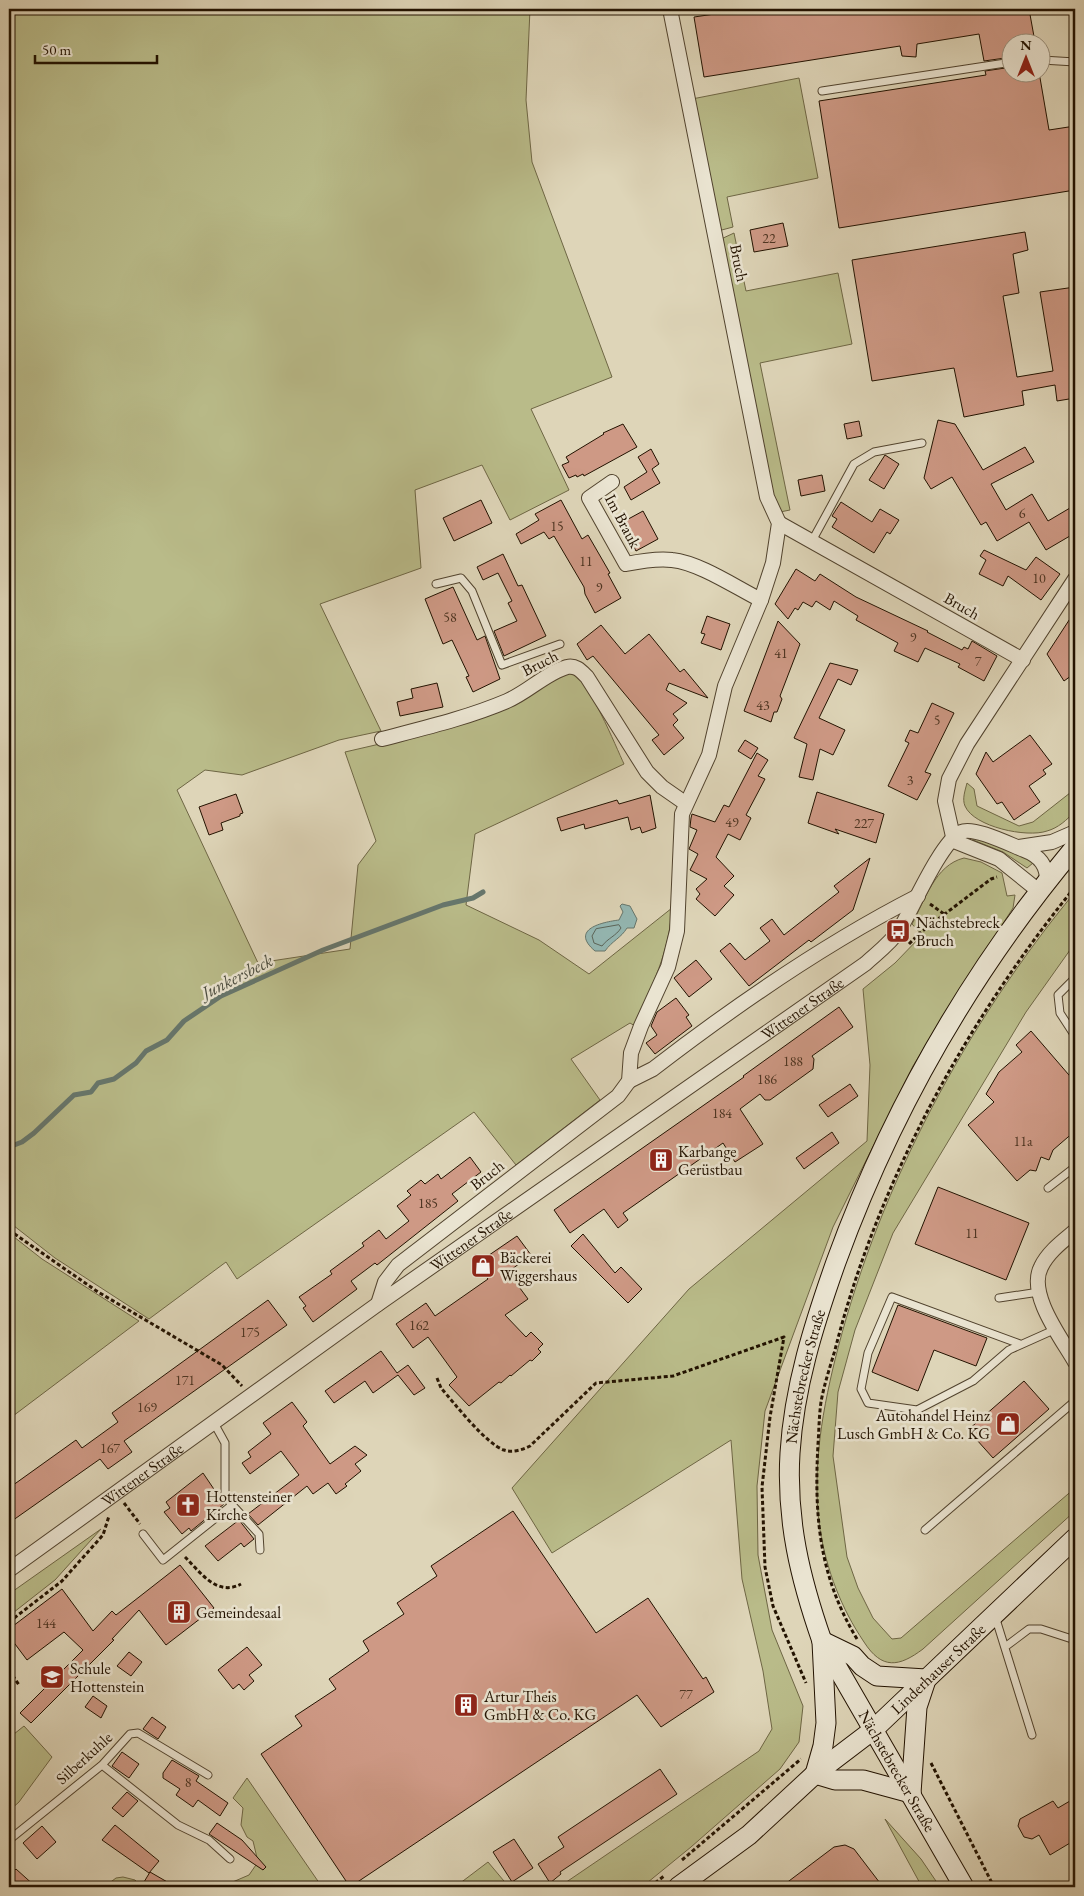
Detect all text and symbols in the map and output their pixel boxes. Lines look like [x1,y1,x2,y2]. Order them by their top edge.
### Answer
scale bar [35,32,158,64]
north arrow [1002,32,1052,82]
text: N [1020,36,1032,54]
text: 50 m [42,40,71,59]
house number: 22 [762,229,776,247]
street label: Bruch [725,242,753,284]
street label: Im Brauk [600,490,646,552]
house number: 6 [1019,504,1026,522]
house number: 15 [550,517,564,535]
house number: 11 [579,552,593,570]
house number: 10 [1032,569,1046,587]
house number: 9 [596,578,603,596]
street label: Bruch [940,587,984,625]
house number: 58 [443,608,457,626]
house number: 9 [910,628,917,646]
house number: 41 [774,644,788,662]
street label: Bruch [518,645,562,681]
house number: 7 [975,652,982,670]
house number: 43 [756,696,770,714]
house number: 5 [934,711,940,729]
house number: 3 [907,771,914,789]
house number: 49 [725,813,739,831]
house number: 227 [854,814,874,832]
place label: Nächstebreck Bruch [916,912,1000,951]
bus stop icon: Nächstebreck Bruch [885,918,911,944]
water label: Junkersbeck [194,948,276,1006]
street label: Wittener Straße [756,972,848,1044]
house number: 188 [783,1052,803,1070]
house number: 186 [757,1070,777,1088]
house number: 184 [712,1104,732,1122]
house number: 11a [1013,1132,1033,1150]
place label: Karbange Gerüstbau [678,1141,743,1180]
building icon: Karbange Gerüstbau [648,1147,674,1173]
street label: Bruch [466,1155,508,1195]
house number: 185 [418,1194,438,1212]
street label: Wittener Straße [425,1203,516,1275]
house number: 11 [965,1224,979,1242]
place label: Bäckerei Wiggershaus [500,1247,577,1286]
shop icon: Bäckerei Wiggershaus [470,1253,496,1279]
street label: Nächstebrecker Straße [780,1307,830,1445]
house number: 162 [409,1316,429,1334]
house number: 175 [240,1323,260,1341]
house number: 171 [175,1371,195,1389]
house number: 169 [137,1398,157,1416]
place label: Autohandel Heinz Lusch GmbH & Co. KG [837,1405,990,1444]
shop icon: Autohandel Heinz Lusch GmbH & Co. KG [995,1411,1021,1437]
street label: Wittener Straße [97,1437,187,1511]
house number: 167 [100,1439,120,1457]
place label: Hottensteiner Kirche [206,1486,293,1525]
church icon: Hottensteiner Kirche [175,1492,201,1518]
building icon: Gemeindesaal [166,1599,192,1625]
place label: Gemeindesaal [196,1602,281,1623]
house number: 144 [36,1614,56,1632]
street label: Linderhauser Straße [886,1618,990,1718]
place label: Schule Hottenstein [70,1658,145,1697]
school or university icon: Schule Hottenstein [39,1664,65,1690]
house number: 77 [679,1685,693,1703]
place label: Artur Theis GmbH & Co. KG [483,1686,596,1725]
building icon: Artur Theis GmbH & Co. KG [453,1692,479,1718]
street label: Nächstebrecker Straße [854,1706,940,1836]
street label: Silberkuhle [51,1727,117,1789]
house number: 8 [185,1773,192,1791]

